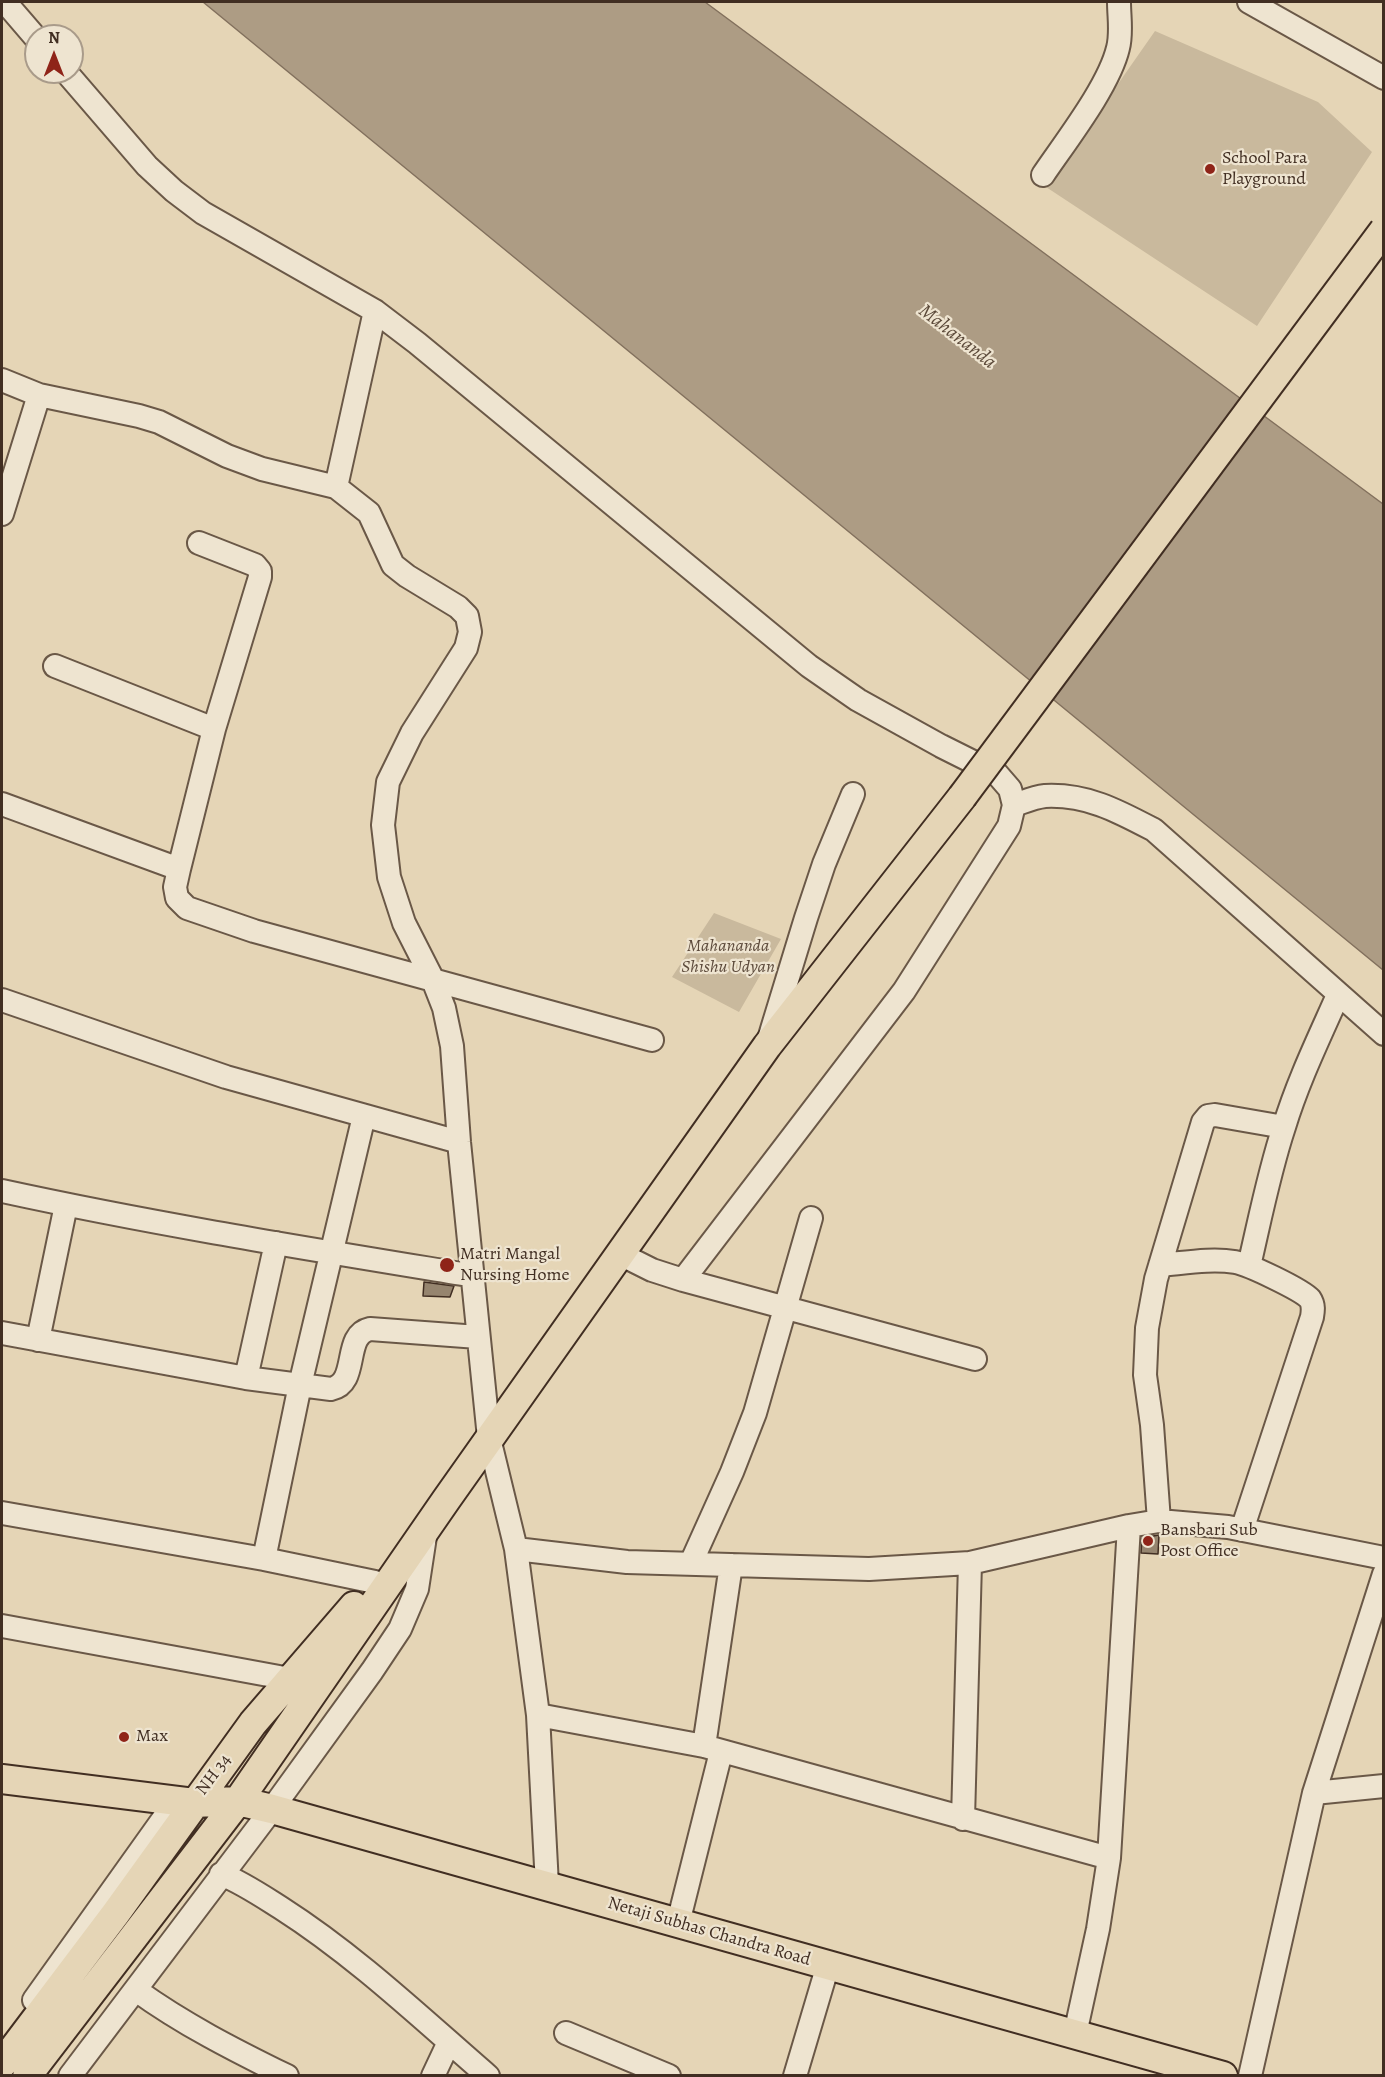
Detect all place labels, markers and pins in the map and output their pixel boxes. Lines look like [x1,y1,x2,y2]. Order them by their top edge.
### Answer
place label: School Para Playground [1222,148,1307,190]
marker: School Para Playground [1203,162,1217,176]
place label: Matri Mangal Nursing Home [460,1244,570,1286]
marker: Matri Mangal Nursing Home [438,1256,456,1274]
place label: Bansbari Sub Post Office [1160,1520,1258,1562]
marker: Bansbari Sub Post Office [1141,1534,1155,1548]
place label: Max [136,1726,168,1748]
marker: Max [117,1730,131,1744]

